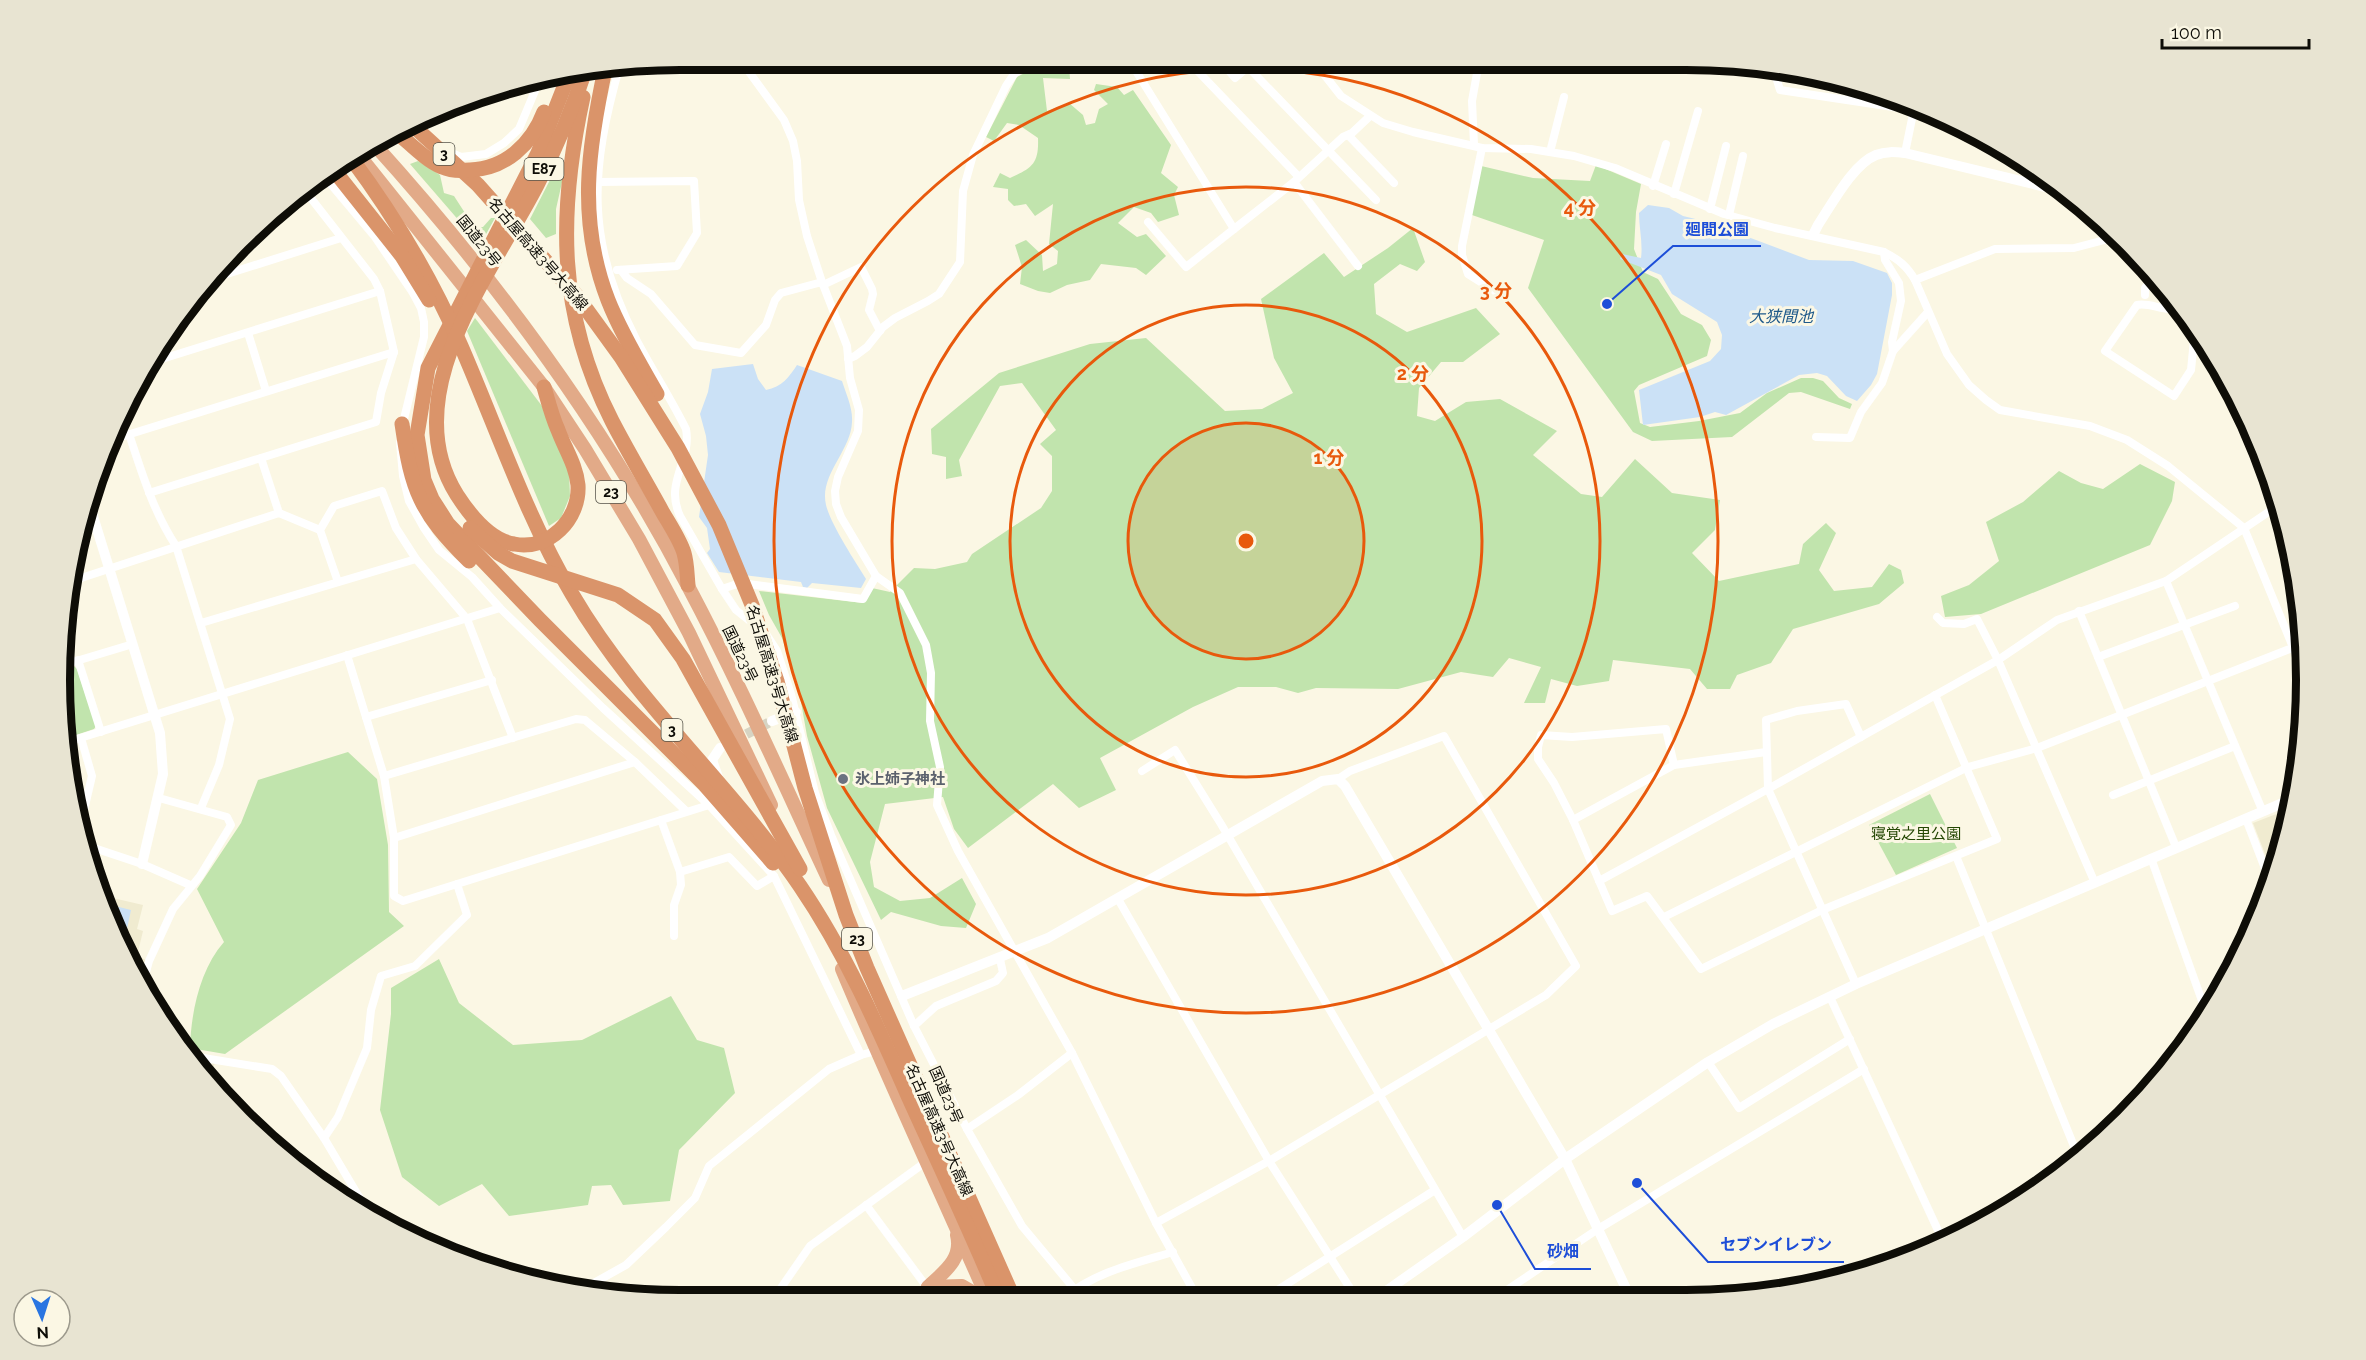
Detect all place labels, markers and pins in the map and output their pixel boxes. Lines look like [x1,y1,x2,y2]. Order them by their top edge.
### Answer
callout: 廻間公園 [1673,212,1761,246]
centre of rings [1236,531,1256,551]
place label: 氷上姉子神社 [855,770,945,788]
marker: 氷上姉子神社 [836,772,850,786]
callout: セブンイレブン [1708,1228,1844,1262]
callout: 砂畑 [1535,1235,1591,1269]

